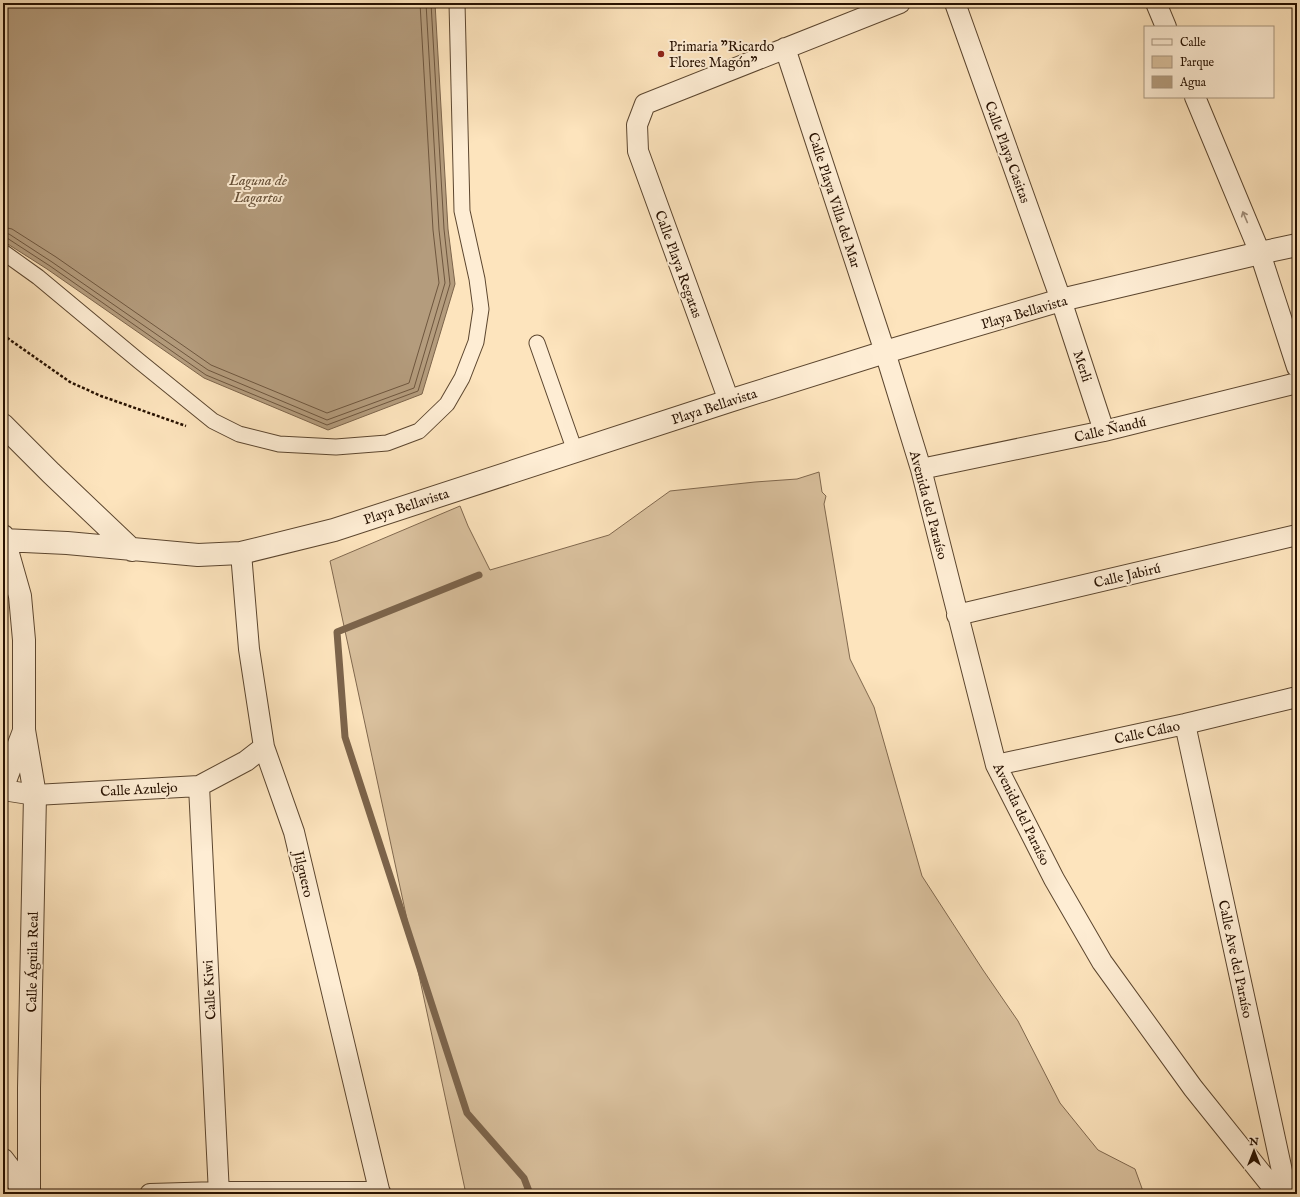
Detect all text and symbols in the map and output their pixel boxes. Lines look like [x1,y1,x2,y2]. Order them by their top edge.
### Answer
legend [1144,26,1274,98]
text: Calle [1180,35,1206,50]
place label: Primaria "Ricardo Flores Magón" [669,38,775,72]
marker: Primaria "Ricardo Flores Magón" [656,49,666,59]
text: Parque [1180,55,1215,71]
text: Agua [1179,75,1207,90]
street label: Calle Playa Casitas [980,99,1034,206]
street label: Calle Playa Villa del Mar [804,130,864,270]
water label: Laguna de Lagartos [228,171,287,208]
street label: Calle Playa Regatas [650,208,706,321]
one-way arrow [1241,211,1248,223]
street label: Playa Bellavista [979,292,1070,334]
street label: Merli [1069,348,1096,385]
street label: Playa Bellavista [669,384,760,429]
street label: Calle Ñandú [1072,412,1148,447]
street label: Avenida del Paraíso [905,448,951,562]
street label: Playa Bellavista [361,484,452,529]
street label: Calle Jabirú [1092,560,1162,592]
street label: Calle Cálao [1113,717,1182,749]
street label: Avenida del Paraíso [988,759,1054,869]
street label: Calle Azulejo [100,779,179,801]
street label: Jilguero [289,847,317,900]
street label: Calle Ave del Paraíso [1214,899,1256,1020]
street label: Calle Águila Real [22,911,43,1013]
street label: Calle Kiwi [199,959,221,1020]
north arrow [1234,1131,1274,1171]
text: N [1248,1135,1259,1149]

